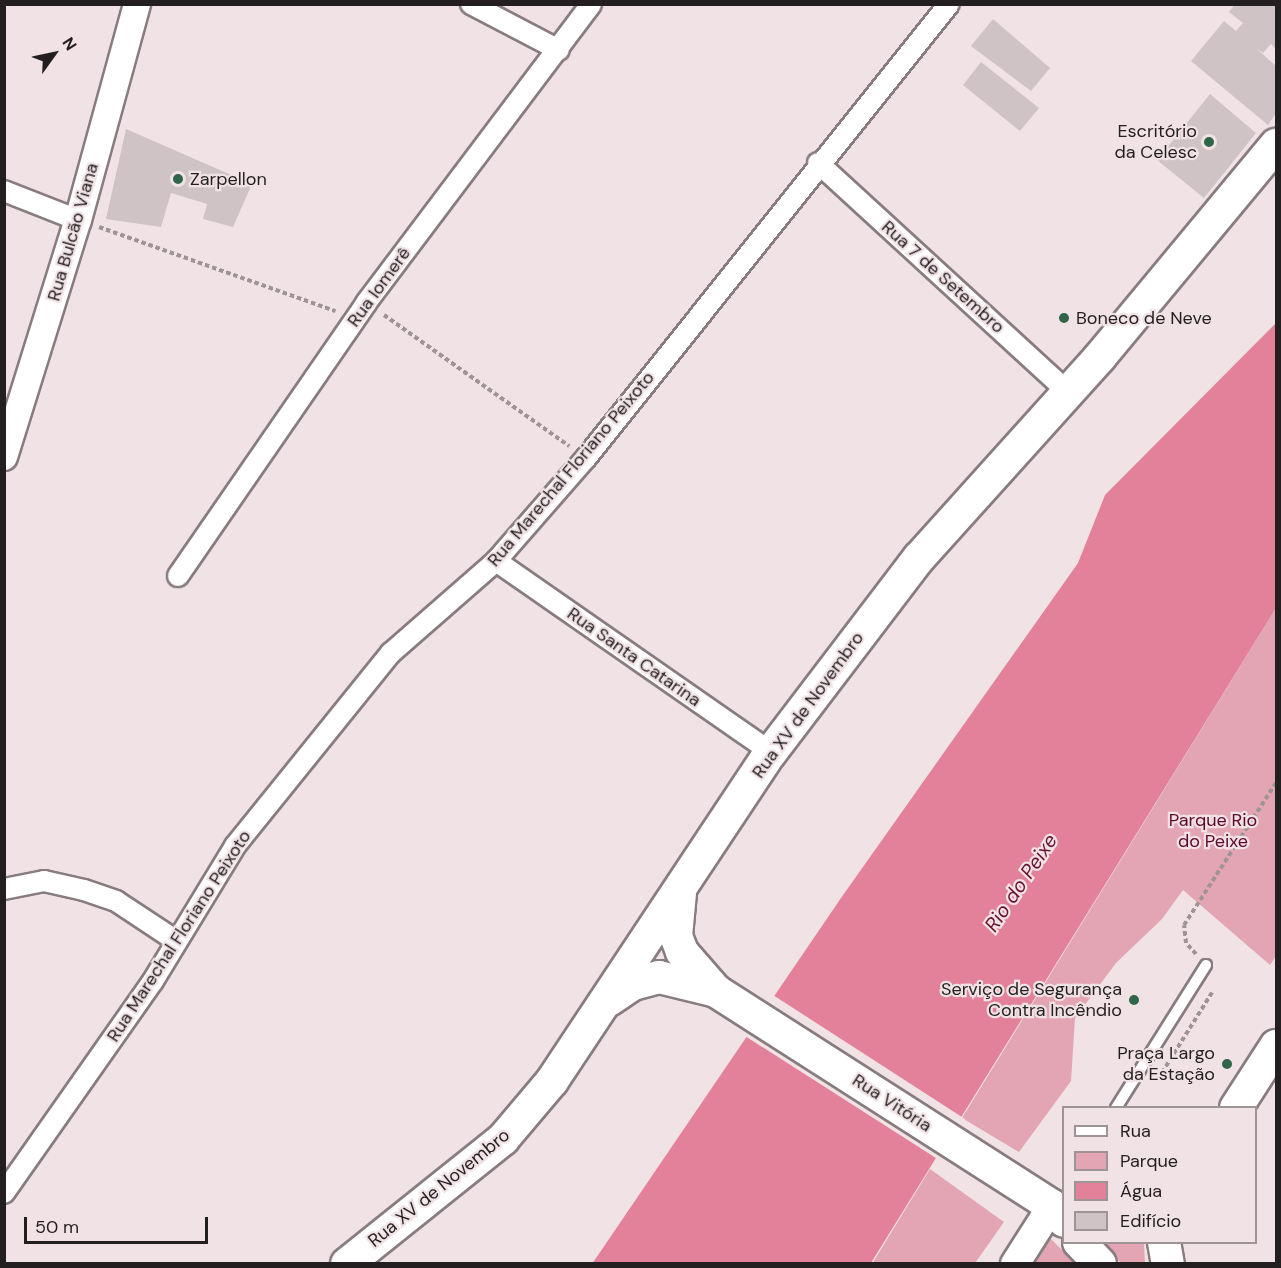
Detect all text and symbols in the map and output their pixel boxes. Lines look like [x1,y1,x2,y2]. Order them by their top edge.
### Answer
north arrow [24,24,84,84]
text: N [58,33,81,55]
place label: Escritório da Celesc [1114,121,1197,164]
marker: Escritório da Celesc [1202,135,1216,149]
street label: Rua Bulcão Viana [43,160,103,304]
place label: Zarpellon [190,168,267,190]
marker: Zarpellon [171,172,185,186]
street label: Rua 7 de Setembro [877,216,1009,338]
street label: Rua Iomerê [343,243,415,331]
place label: Boneco de Neve [1076,307,1212,329]
marker: Boneco de Neve [1057,311,1071,325]
street label: Rua Marechal Floriano Peixoto [483,367,659,571]
street label: Rua Santa Catarina [563,603,705,711]
street label: Rua XV de Novembro [748,628,868,782]
park label: Parque Rio do Peixe [1169,810,1257,852]
street label: Rua Marechal Floriano Peixoto [102,826,256,1046]
water label: Rio do Peixe [980,830,1062,936]
place label: Serviço de Segurança Contra Incêndio [941,979,1122,1022]
marker: Serviço de Segurança Contra Incêndio [1127,993,1141,1007]
place label: Praça Largo da Estação [1117,1043,1215,1086]
marker: Praça Largo da Estação [1220,1057,1234,1071]
street label: Rua Vitória [848,1069,936,1137]
legend [1062,1106,1257,1244]
text: Rua [1120,1119,1151,1143]
street label: Rua XV de Novembro [364,1124,514,1252]
text: Parque [1120,1149,1178,1173]
text: Água [1120,1179,1162,1203]
scale bar [27,1205,212,1243]
text: Edifício [1120,1209,1181,1233]
text: 50 m [35,1215,79,1239]

